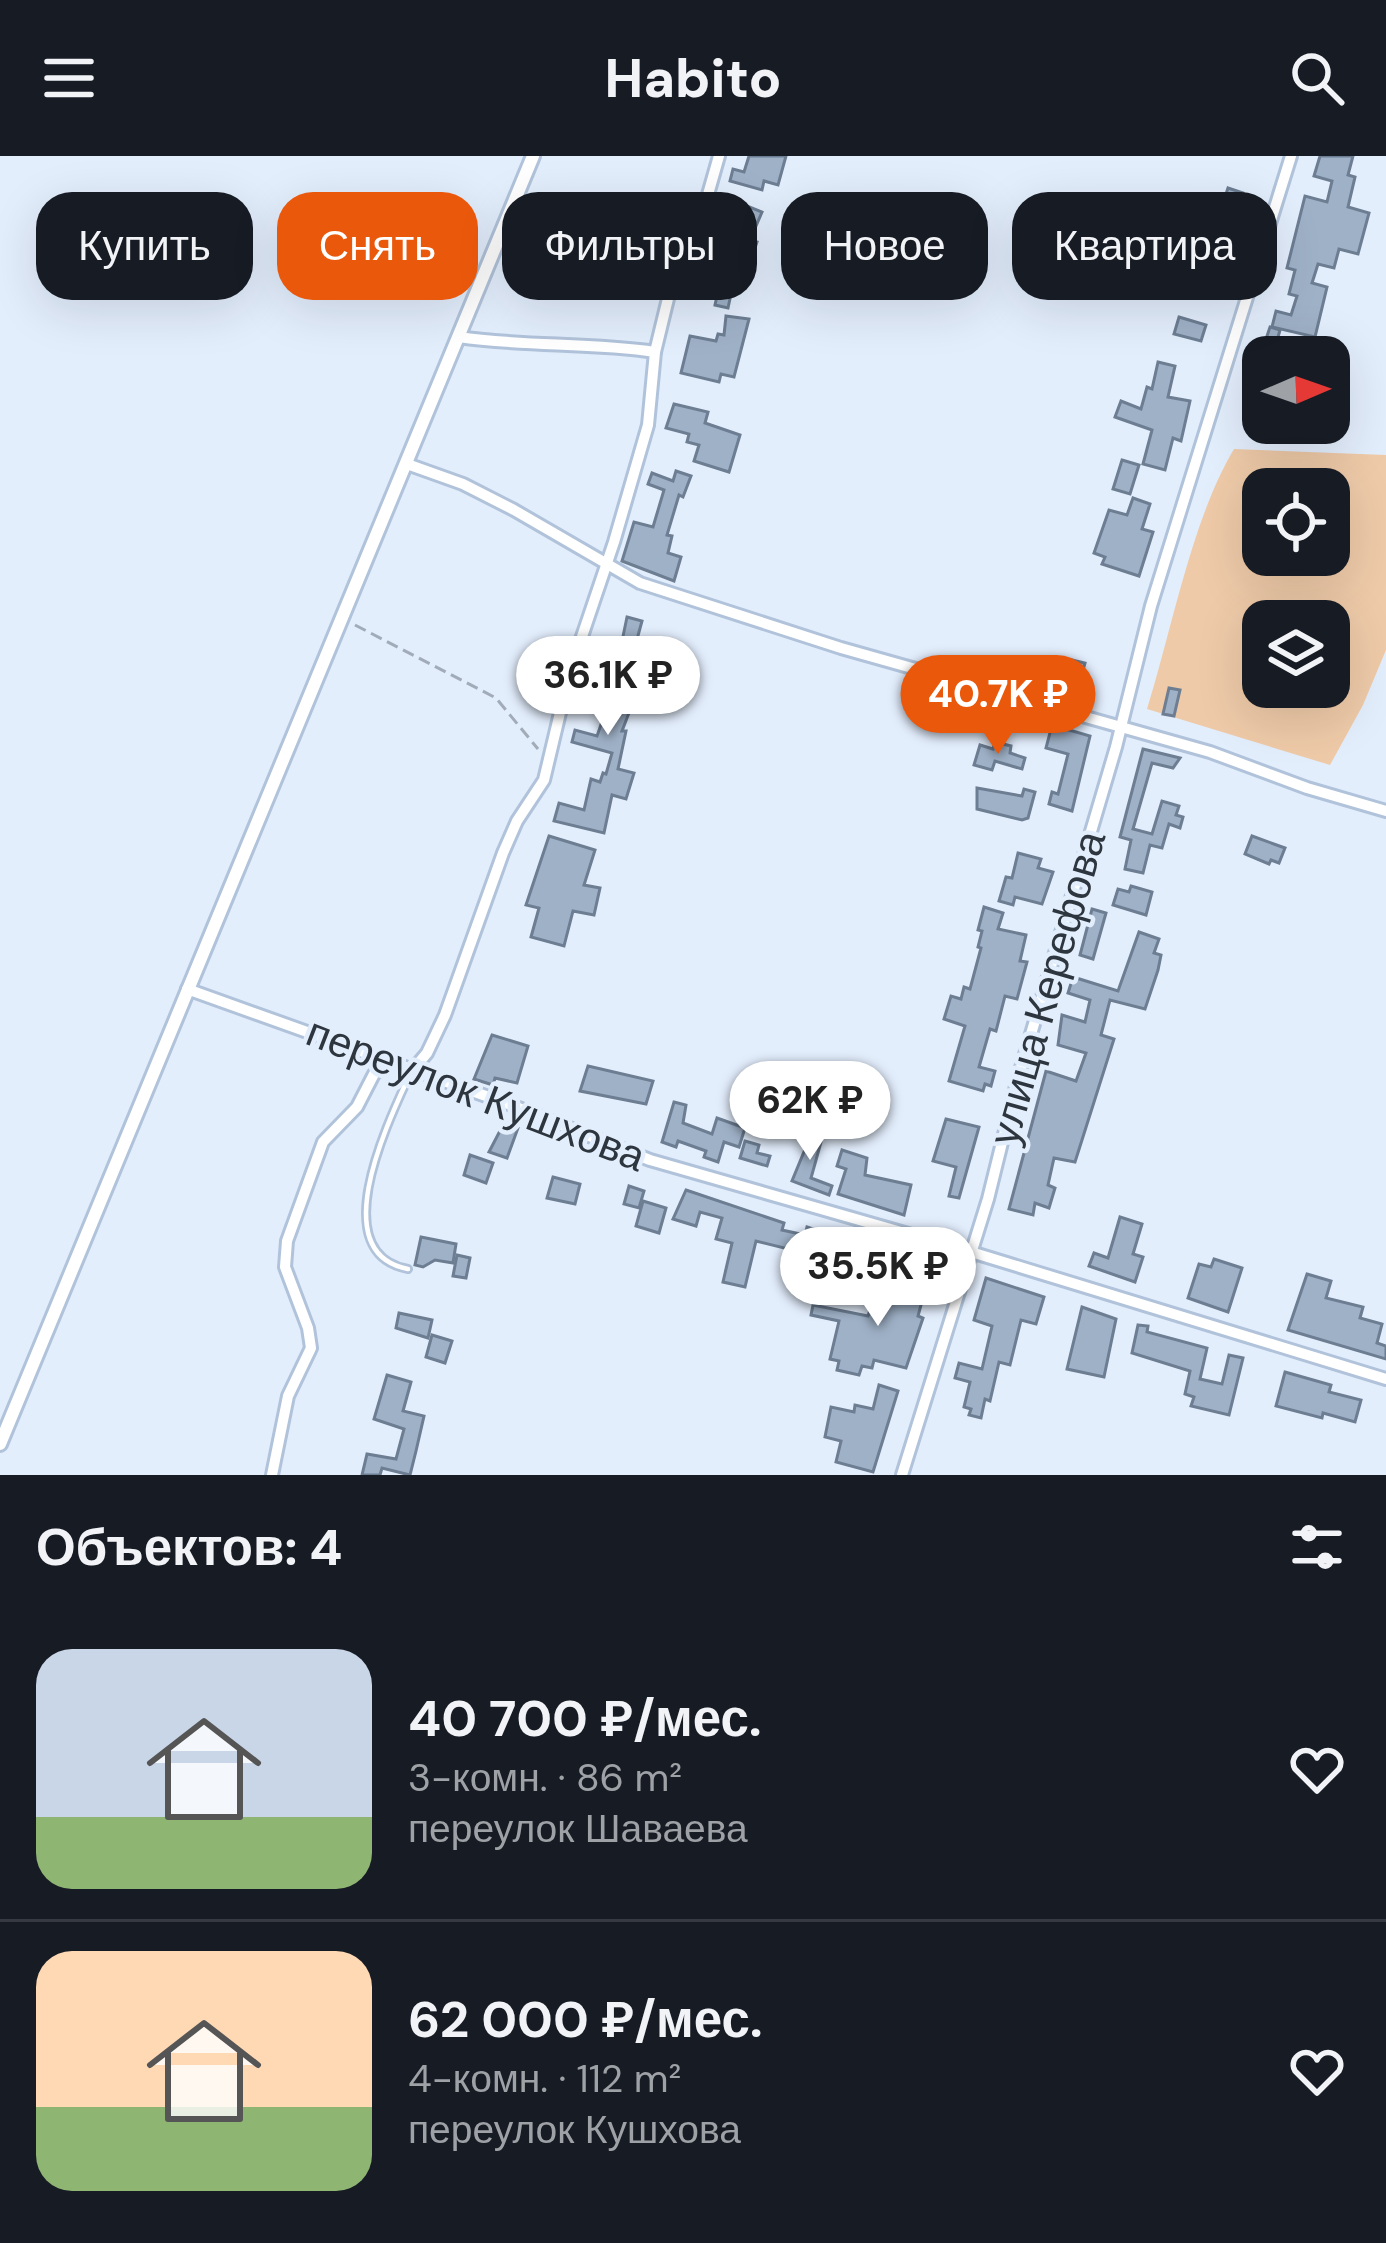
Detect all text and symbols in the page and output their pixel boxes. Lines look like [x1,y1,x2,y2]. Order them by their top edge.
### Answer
text: Habito [604,43,782,114]
icon: menu [36,45,102,111]
icon: search [1284,45,1350,111]
chip: Купить [36,192,253,300]
chip: Снять [277,192,478,300]
chip: Фильтры [502,192,757,300]
chip: Новое [781,192,988,300]
chip: Квартира [1012,192,1277,300]
north arrow [1242,336,1350,444]
map controls [1242,336,1350,708]
button: locate [1242,468,1350,576]
button: layers [1242,600,1350,708]
pin: 36.1K ₽ [497,636,719,738]
text: 36.1K ₽ [543,649,673,700]
pin: 40.7K ₽ [887,655,1109,757]
text: 40.7K ₽ [928,668,1069,719]
street label: улица Керефова [976,824,1118,1151]
street label: переулок Кушхова [299,1004,654,1184]
pin: 62K ₽ [726,1061,894,1163]
text: 62K ₽ [757,1074,863,1125]
pin: 35.5K ₽ [767,1227,989,1329]
text: 35.5K ₽ [807,1240,949,1291]
text: Объектов: 4 [36,1514,342,1581]
icon: filters [1284,1514,1350,1580]
text: 40 700 ₽/мес. [408,1685,762,1752]
icon: home [132,1697,276,1841]
icon: heart [1284,1736,1350,1802]
text: 3-комн. · 86 m² [408,1752,682,1803]
text: переулок Шаваева [408,1803,748,1854]
text: 62 000 ₽/мес. [408,1986,763,2053]
icon: home [132,1999,276,2143]
icon: heart [1284,2038,1350,2104]
text: 4-комн. · 112 m² [408,2053,681,2104]
text: переулок Кушхова [408,2104,741,2155]

